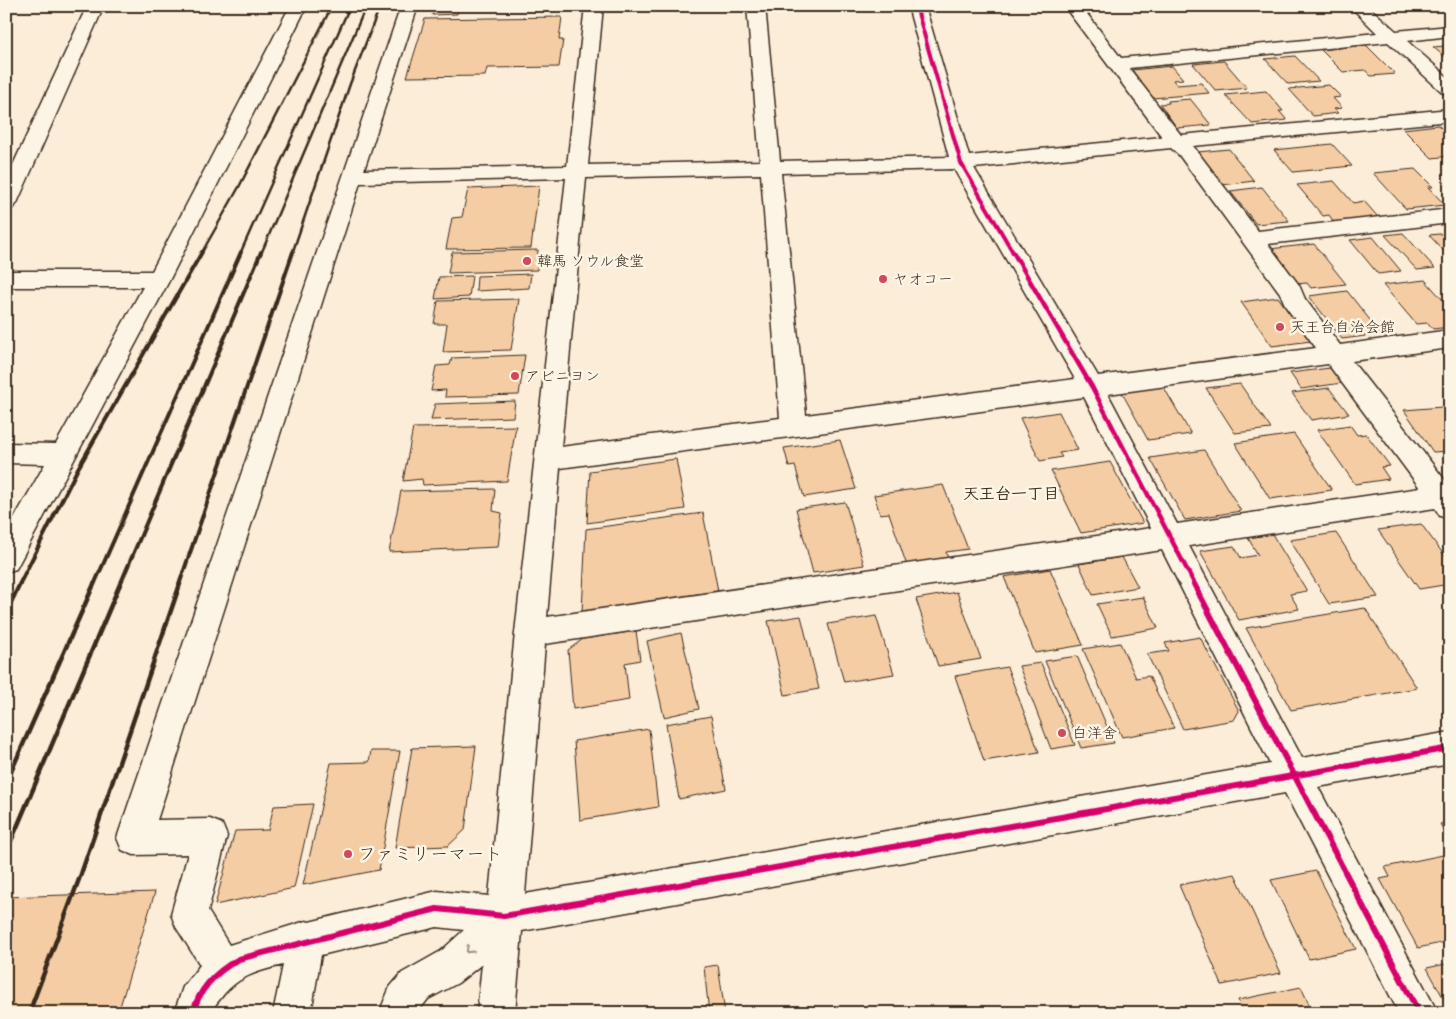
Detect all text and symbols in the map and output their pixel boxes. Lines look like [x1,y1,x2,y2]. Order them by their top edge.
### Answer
place label: 韓馬 ソウル食堂 [537,252,644,271]
marker: 韓馬 ソウル食堂 [521,255,533,267]
place label: ヤオコー [893,270,953,289]
marker: ヤオコー [877,273,889,285]
place label: 天王台自治会館 [1290,318,1395,337]
marker: 天王台自治会館 [1274,321,1286,333]
place label: アビニヨン [525,367,600,386]
marker: アビニヨン [509,370,521,382]
district label: 天王台一丁目 [963,484,1059,504]
place label: 白洋舍 [1072,724,1117,743]
marker: 白洋舍 [1056,727,1068,739]
place label: ファミリーマート [358,843,502,866]
marker: ファミリーマート [342,848,354,860]
one-way arrow [466,944,475,953]

